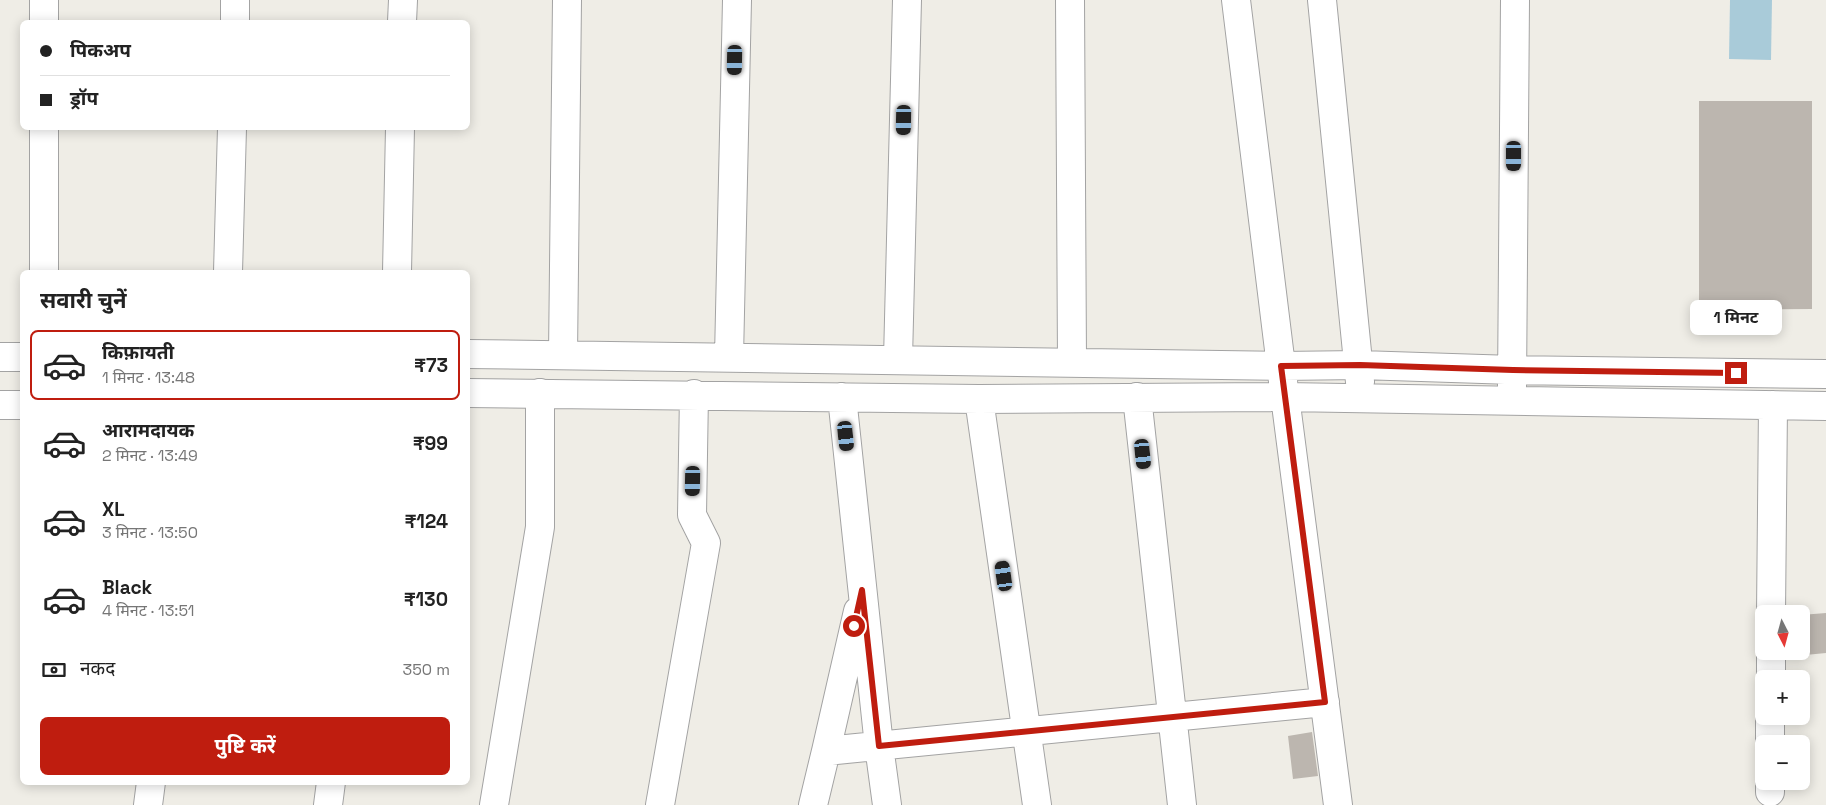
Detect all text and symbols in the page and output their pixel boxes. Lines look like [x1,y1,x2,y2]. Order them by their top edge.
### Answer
text: पिकअप [70,38,131,63]
car [727,45,742,75]
text: ड्रॉप [70,86,98,111]
car [896,105,911,135]
car [1506,141,1521,171]
text: सवारी चुनें [40,286,127,314]
callout: 1 मिनट [1690,300,1782,336]
text: 1 मिनट [1714,307,1758,328]
text: किफ़ायती [102,340,174,365]
icon: car [42,343,87,388]
text: ₹73 [414,353,448,378]
route end [1725,362,1747,384]
text: 1 मिनट · 13:48 [102,367,195,388]
text: आरामदायक [102,418,194,443]
car [836,420,855,452]
icon: car [42,421,87,466]
text: ₹99 [413,431,448,456]
car [1133,438,1152,470]
text: 2 मिनट · 13:49 [102,445,198,466]
car [685,466,700,496]
text: XL [102,497,125,522]
icon: car [42,499,87,544]
text: ₹124 [405,509,448,534]
text: 3 मिनट · 13:50 [102,522,198,543]
car [994,560,1013,592]
text: Black [102,575,152,600]
icon: car [42,577,87,622]
text: ₹130 [404,587,448,612]
text: 4 मिनट · 13:51 [102,600,194,621]
north arrow [1755,605,1810,660]
map controls [1755,605,1810,790]
route start [843,615,865,637]
icon: cash [40,656,68,684]
text: नकद [80,656,115,681]
text: 350 m [403,659,450,680]
button: + [1755,670,1810,725]
button: पुष्टि करें [40,717,450,775]
button: − [1755,735,1810,790]

